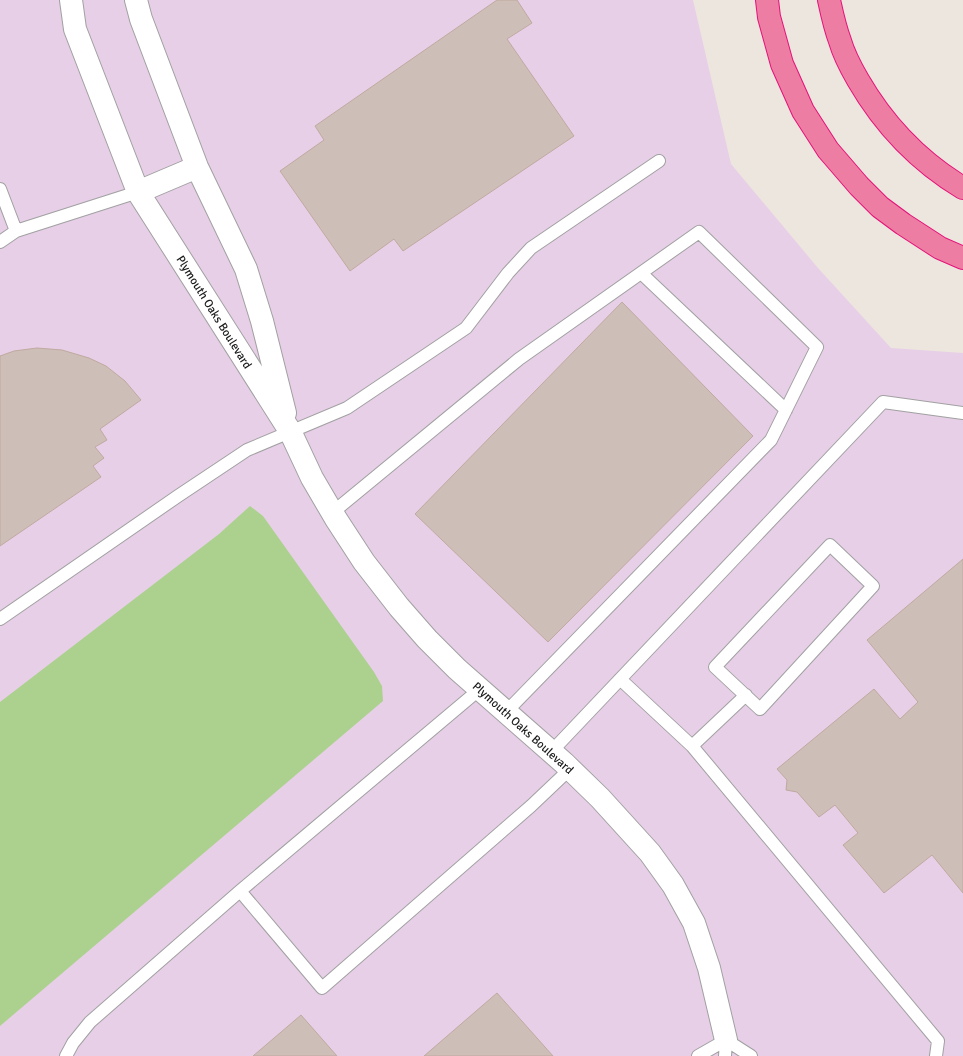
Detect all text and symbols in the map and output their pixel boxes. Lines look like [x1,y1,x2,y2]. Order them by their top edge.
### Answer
street label: Plymouth Oaks Boulevard [173,253,255,372]
street label: Plymouth Oaks Boulevard [469,679,576,778]

